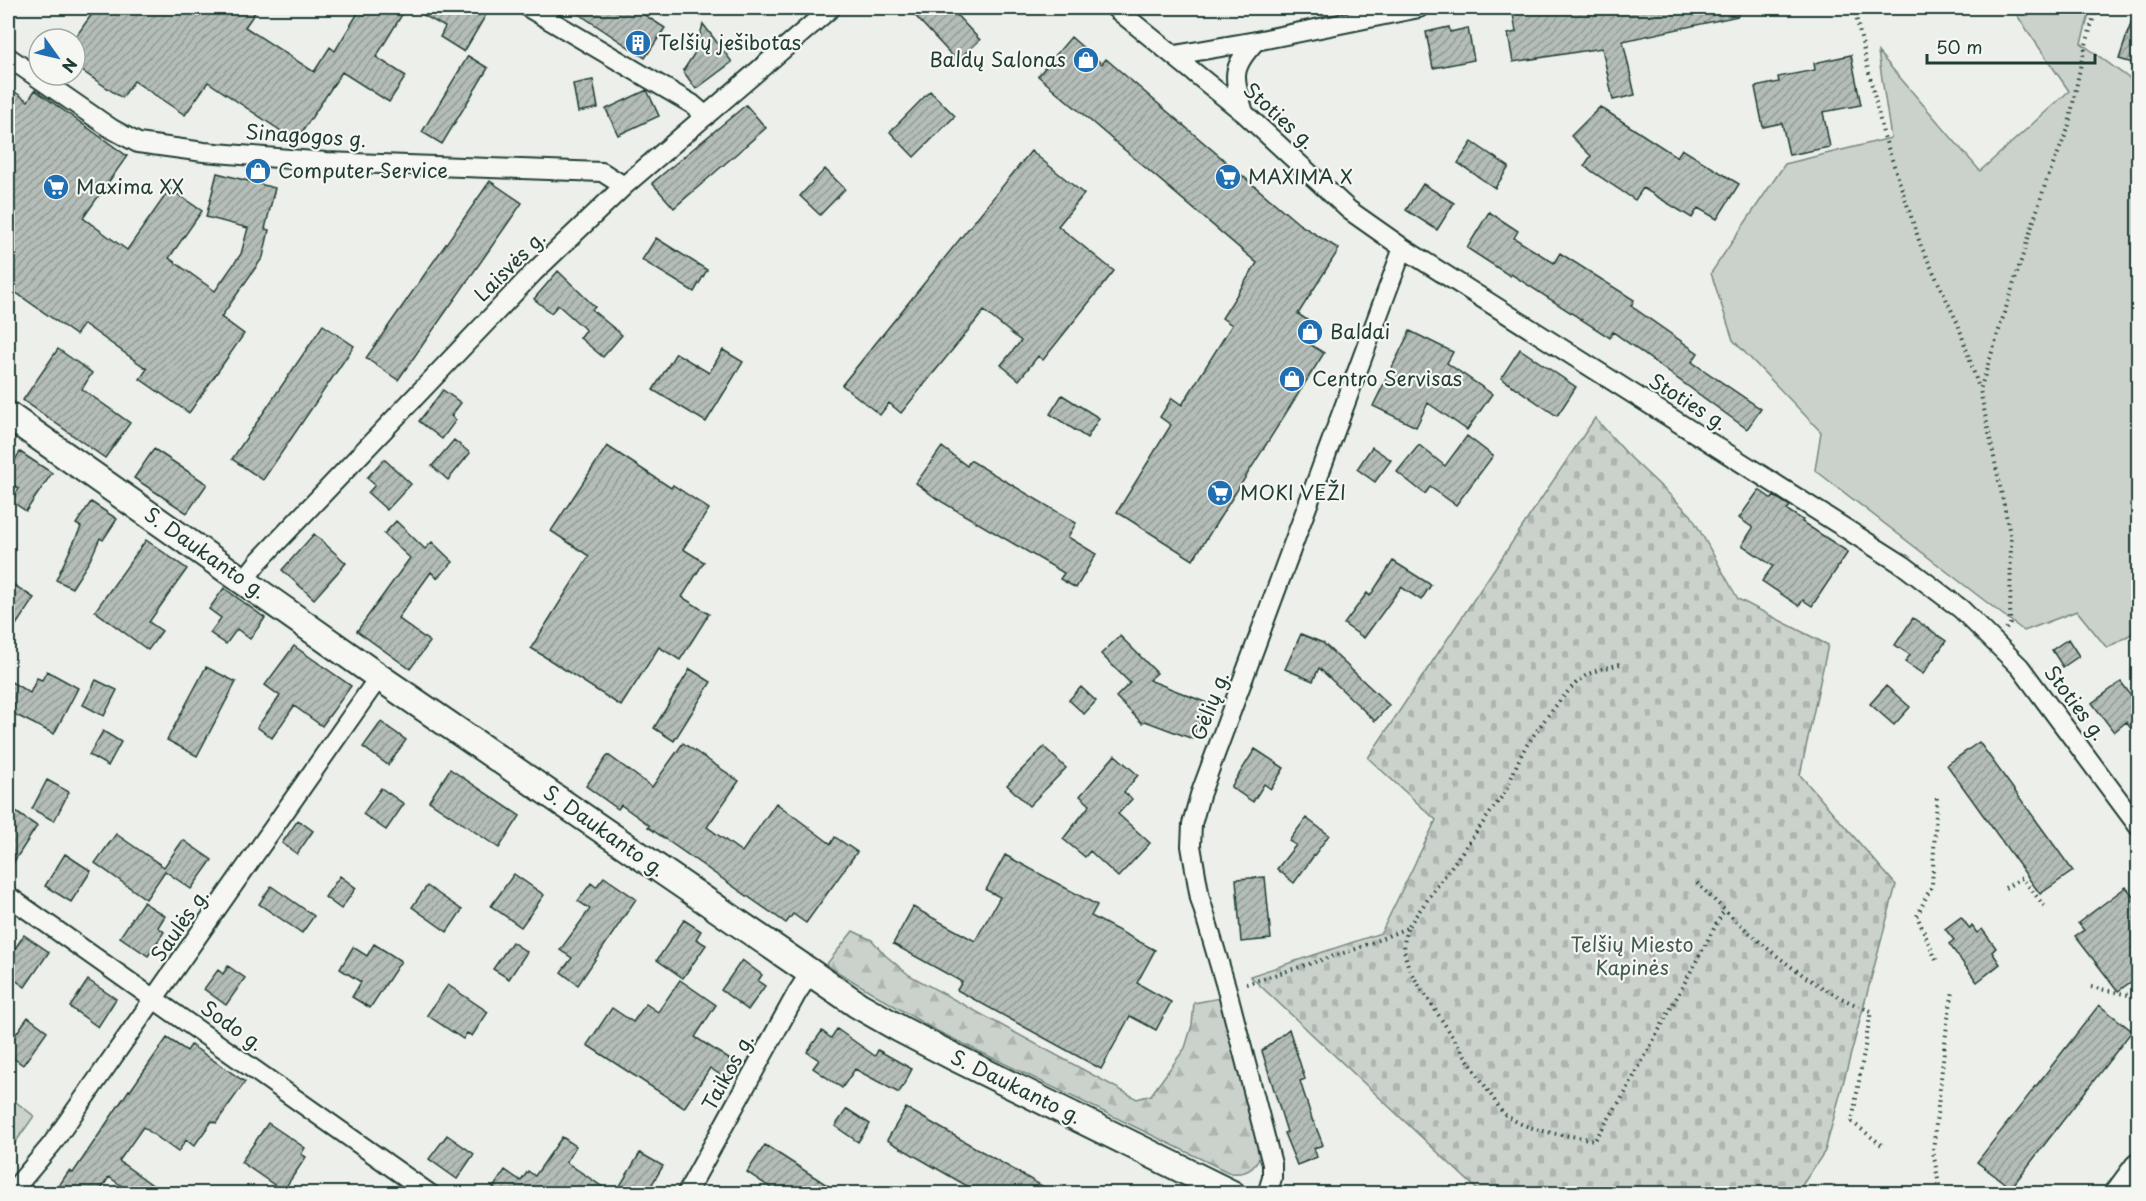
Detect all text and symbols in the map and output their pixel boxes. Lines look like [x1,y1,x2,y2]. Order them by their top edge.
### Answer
north arrow [27,27,87,87]
place label: Telšių ješibotas [658,27,801,57]
scale bar [1927,27,2095,65]
building icon: Telšių ješibotas [623,28,653,58]
text: 50 m [1936,33,1983,60]
place label: Baldų Salonas [929,44,1066,74]
shop icon: Baldų Salonas [1071,45,1101,75]
text: N [57,54,84,78]
street label: Stoties g. [1237,75,1322,156]
street label: Sinagogos g. [245,116,368,154]
place label: Computer Service [278,155,448,185]
shop icon: Computer Service [243,156,273,186]
place label: MAXIMA X [1248,161,1353,191]
supermarket icon: MAXIMA X [1213,162,1243,192]
place label: Maxima XX [76,171,184,201]
supermarket icon: Maxima XX [41,172,71,202]
street label: Laisvės g. [467,223,552,308]
place label: Baldai [1330,316,1390,346]
shop icon: Baldai [1295,317,1325,347]
place label: Centro Servisas [1312,363,1462,393]
shop icon: Centro Servisas [1277,364,1307,394]
street label: Stoties g. [1643,365,1734,437]
place label: MOKI VEŽI [1240,477,1346,507]
supermarket icon: MOKI VEŽI [1205,478,1235,508]
street label: S. Daukanto g. [138,499,273,605]
street label: Stoties g. [2037,658,2114,746]
street label: Gėlių g. [1182,667,1236,745]
street label: S. Daukanto g. [537,777,672,883]
street label: Saulės g. [143,881,216,967]
park label: Telšių Miesto Kapinės [1570,929,1694,982]
street label: Sodo g. [195,993,270,1058]
street label: Taikos g. [694,1027,761,1116]
street label: S. Daukanto g. [946,1041,1087,1131]

